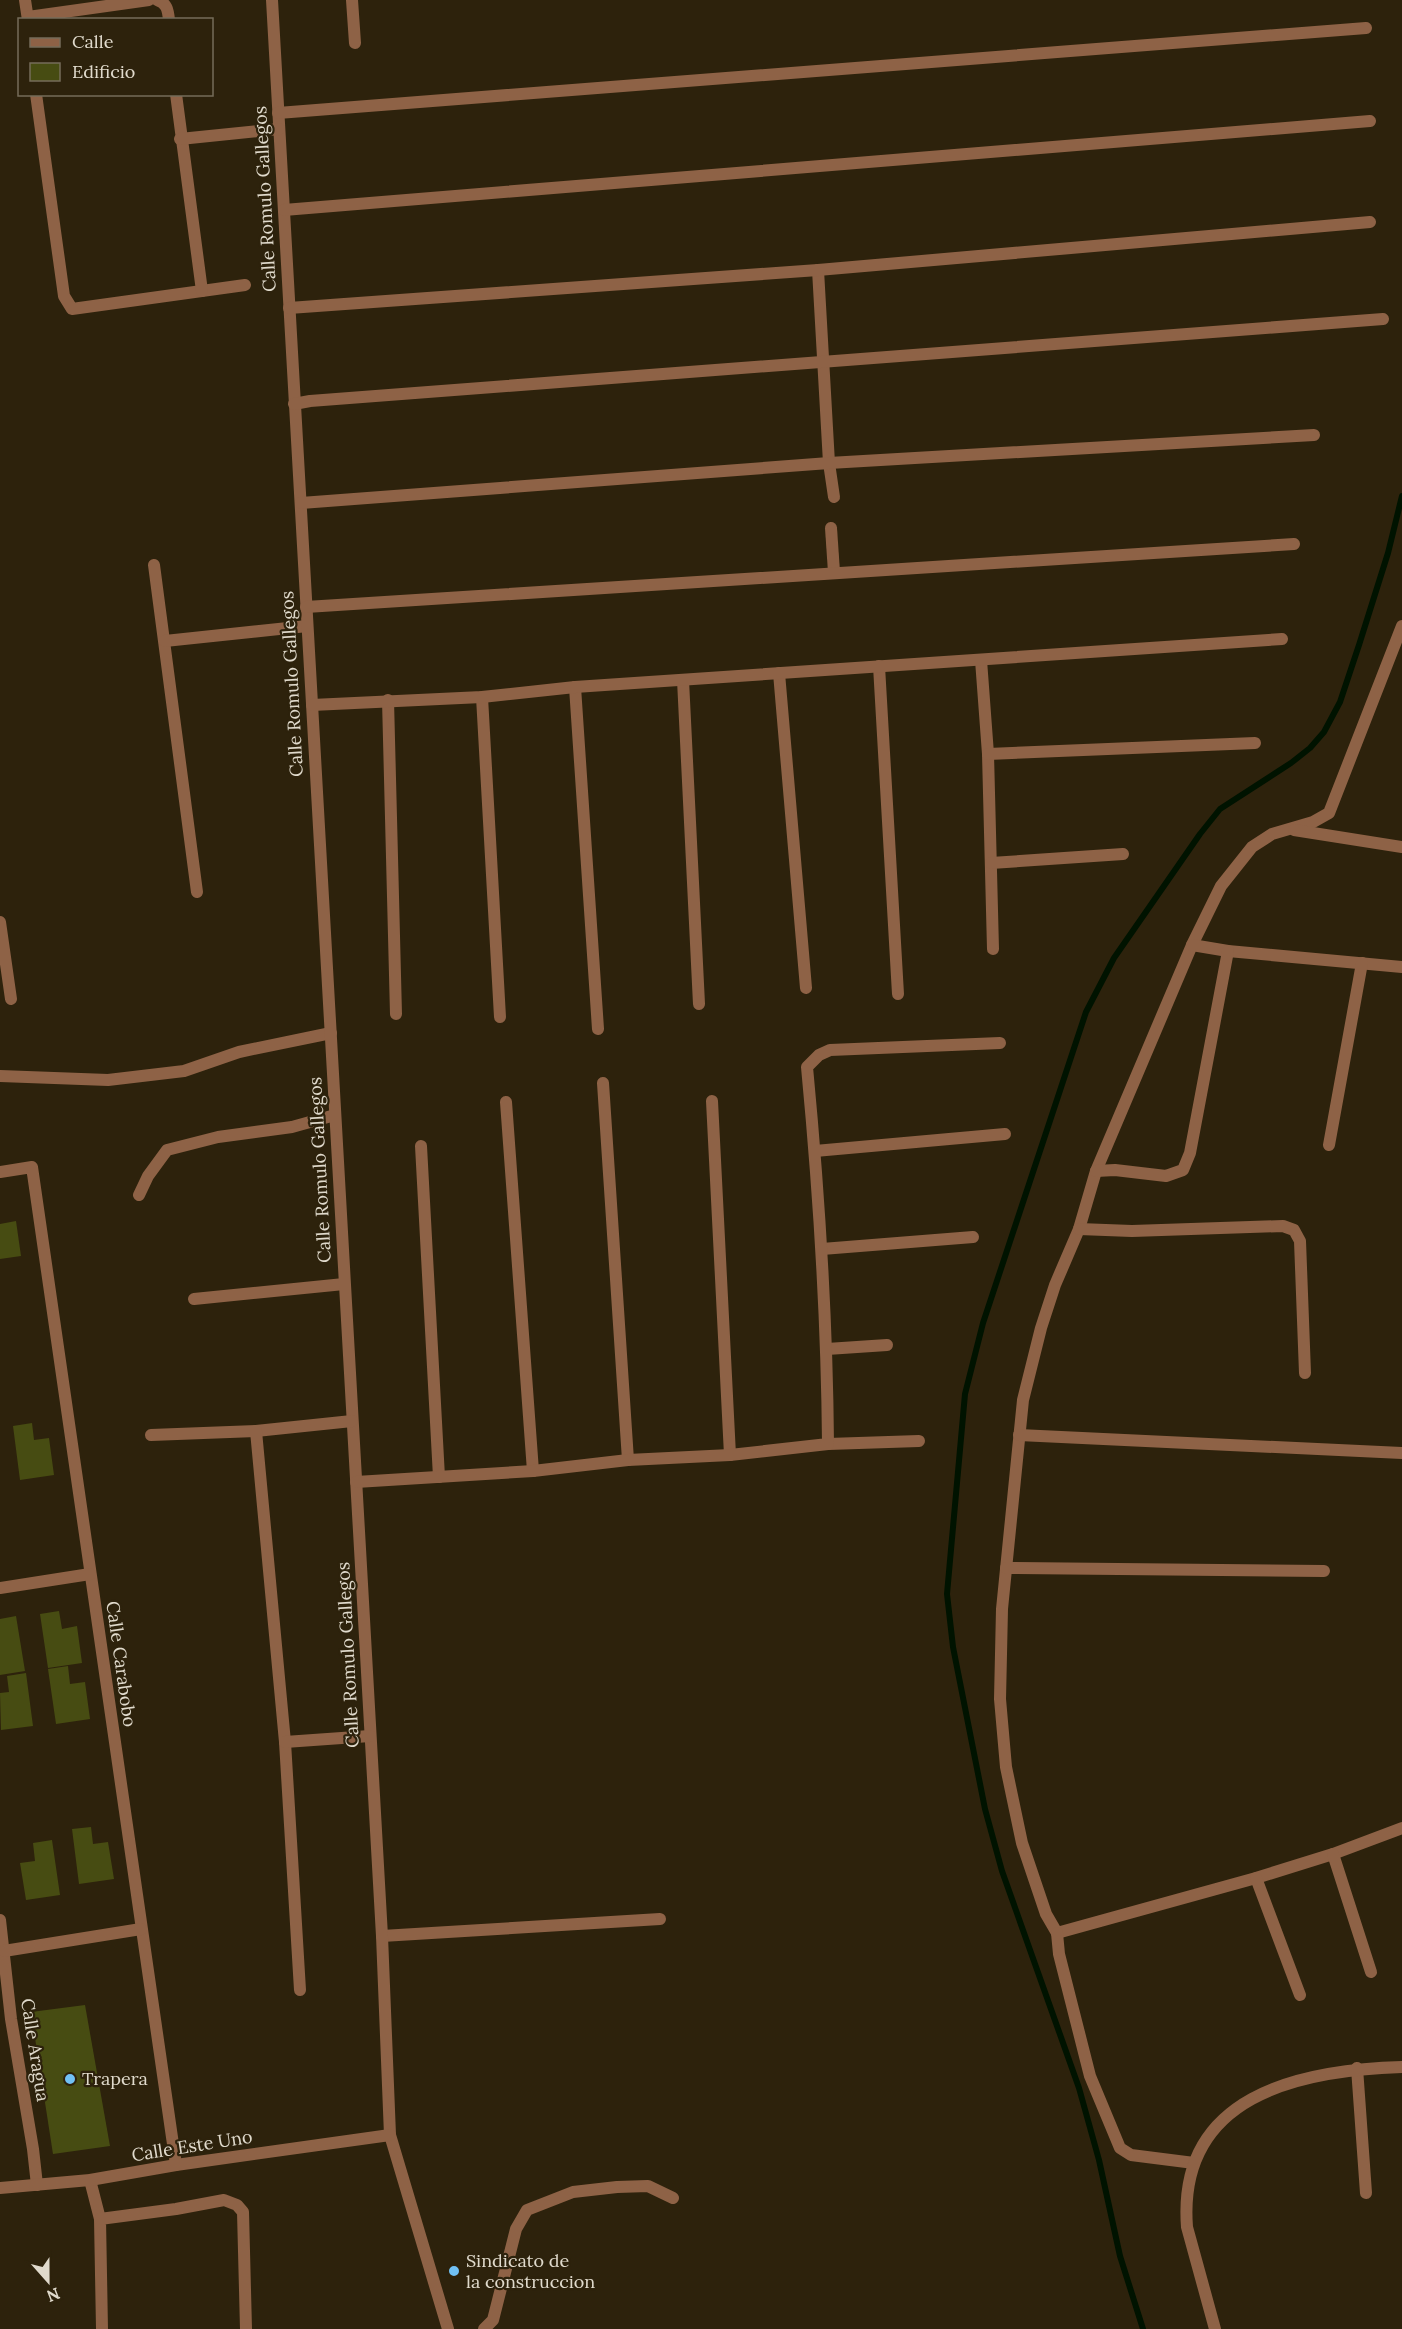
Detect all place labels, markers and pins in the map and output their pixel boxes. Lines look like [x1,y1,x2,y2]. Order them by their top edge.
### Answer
place label: Trapera [82,2067,148,2090]
marker: Trapera [63,2072,77,2086]
place label: Sindicato de la construccion [466,2249,595,2293]
marker: Sindicato de la construccion [447,2264,461,2278]

